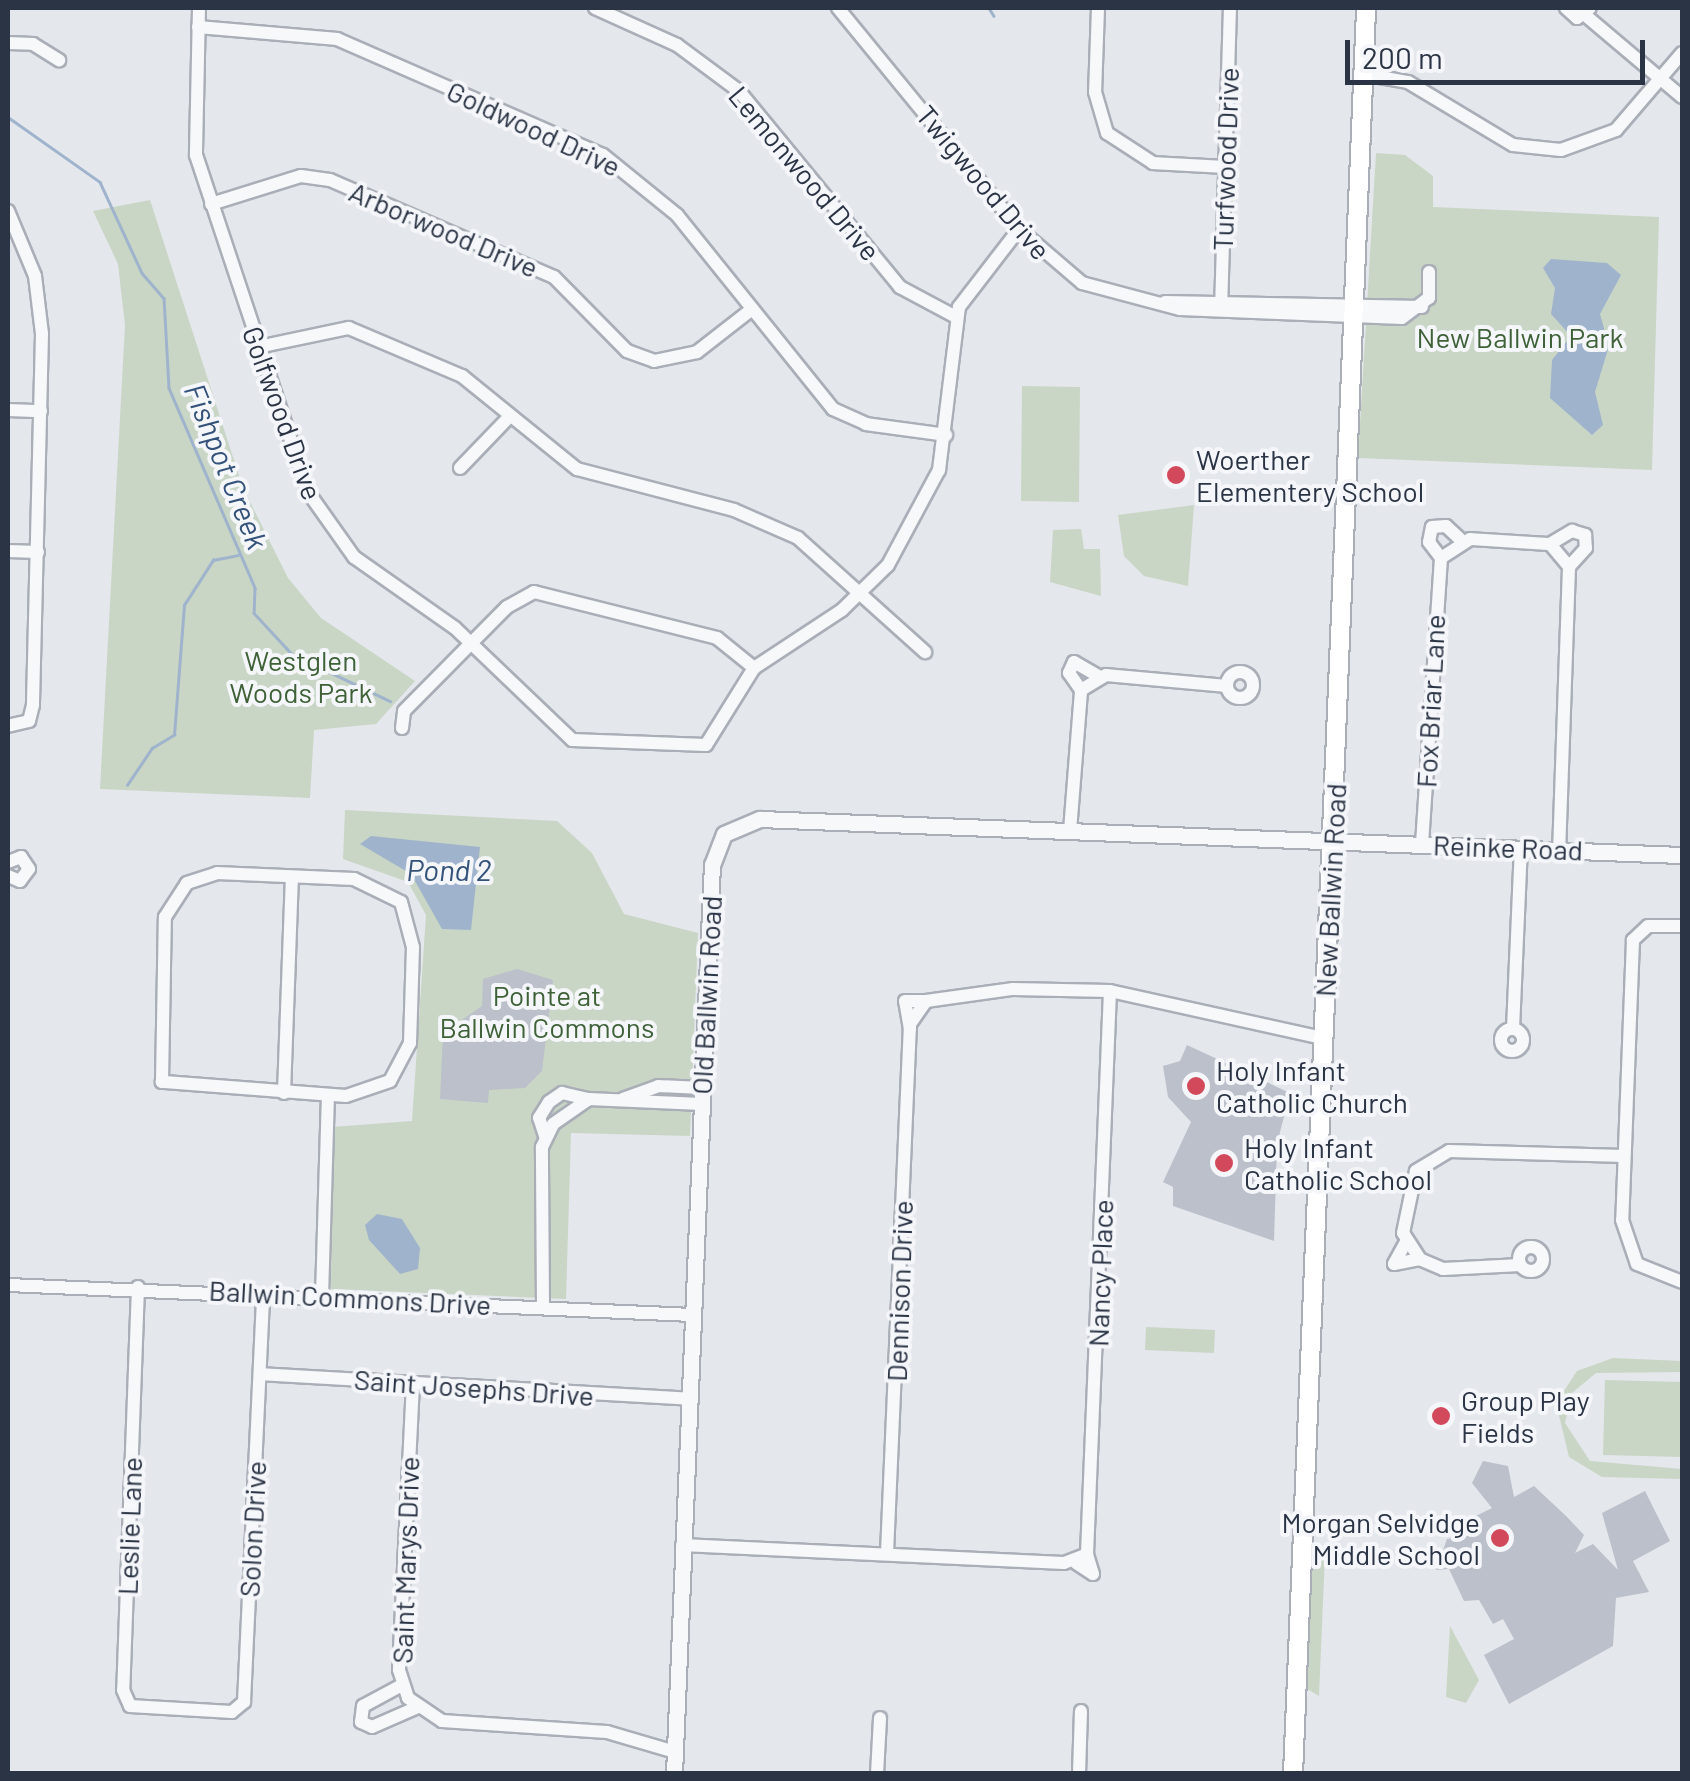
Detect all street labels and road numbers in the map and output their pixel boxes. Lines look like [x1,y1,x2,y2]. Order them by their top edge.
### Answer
street label: Turfwood Drive [1205,67,1245,251]
street label: Goldwood Drive [442,73,626,183]
street label: Lemonwood Drive [722,79,888,267]
street label: Twigwood Drive [910,98,1058,266]
street label: Arborwood Drive [344,174,544,284]
street label: Golfwood Drive [236,322,330,504]
street label: Fox Briar Lane [1409,613,1451,789]
street label: New Ballwin Road [1308,782,1352,998]
street label: Reinke Road [1432,828,1584,866]
street label: Old Ballwin Road [684,895,728,1095]
street label: Nancy Place [1081,1199,1119,1347]
street label: Dennison Drive [879,1200,919,1382]
street label: Ballwin Commons Drive [208,1273,492,1321]
street label: Saint Josephs Drive [353,1362,595,1412]
street label: Leslie Lane [110,1456,148,1596]
street label: Saint Marys Drive [385,1456,425,1664]
street label: Solon Drive [232,1460,272,1598]

